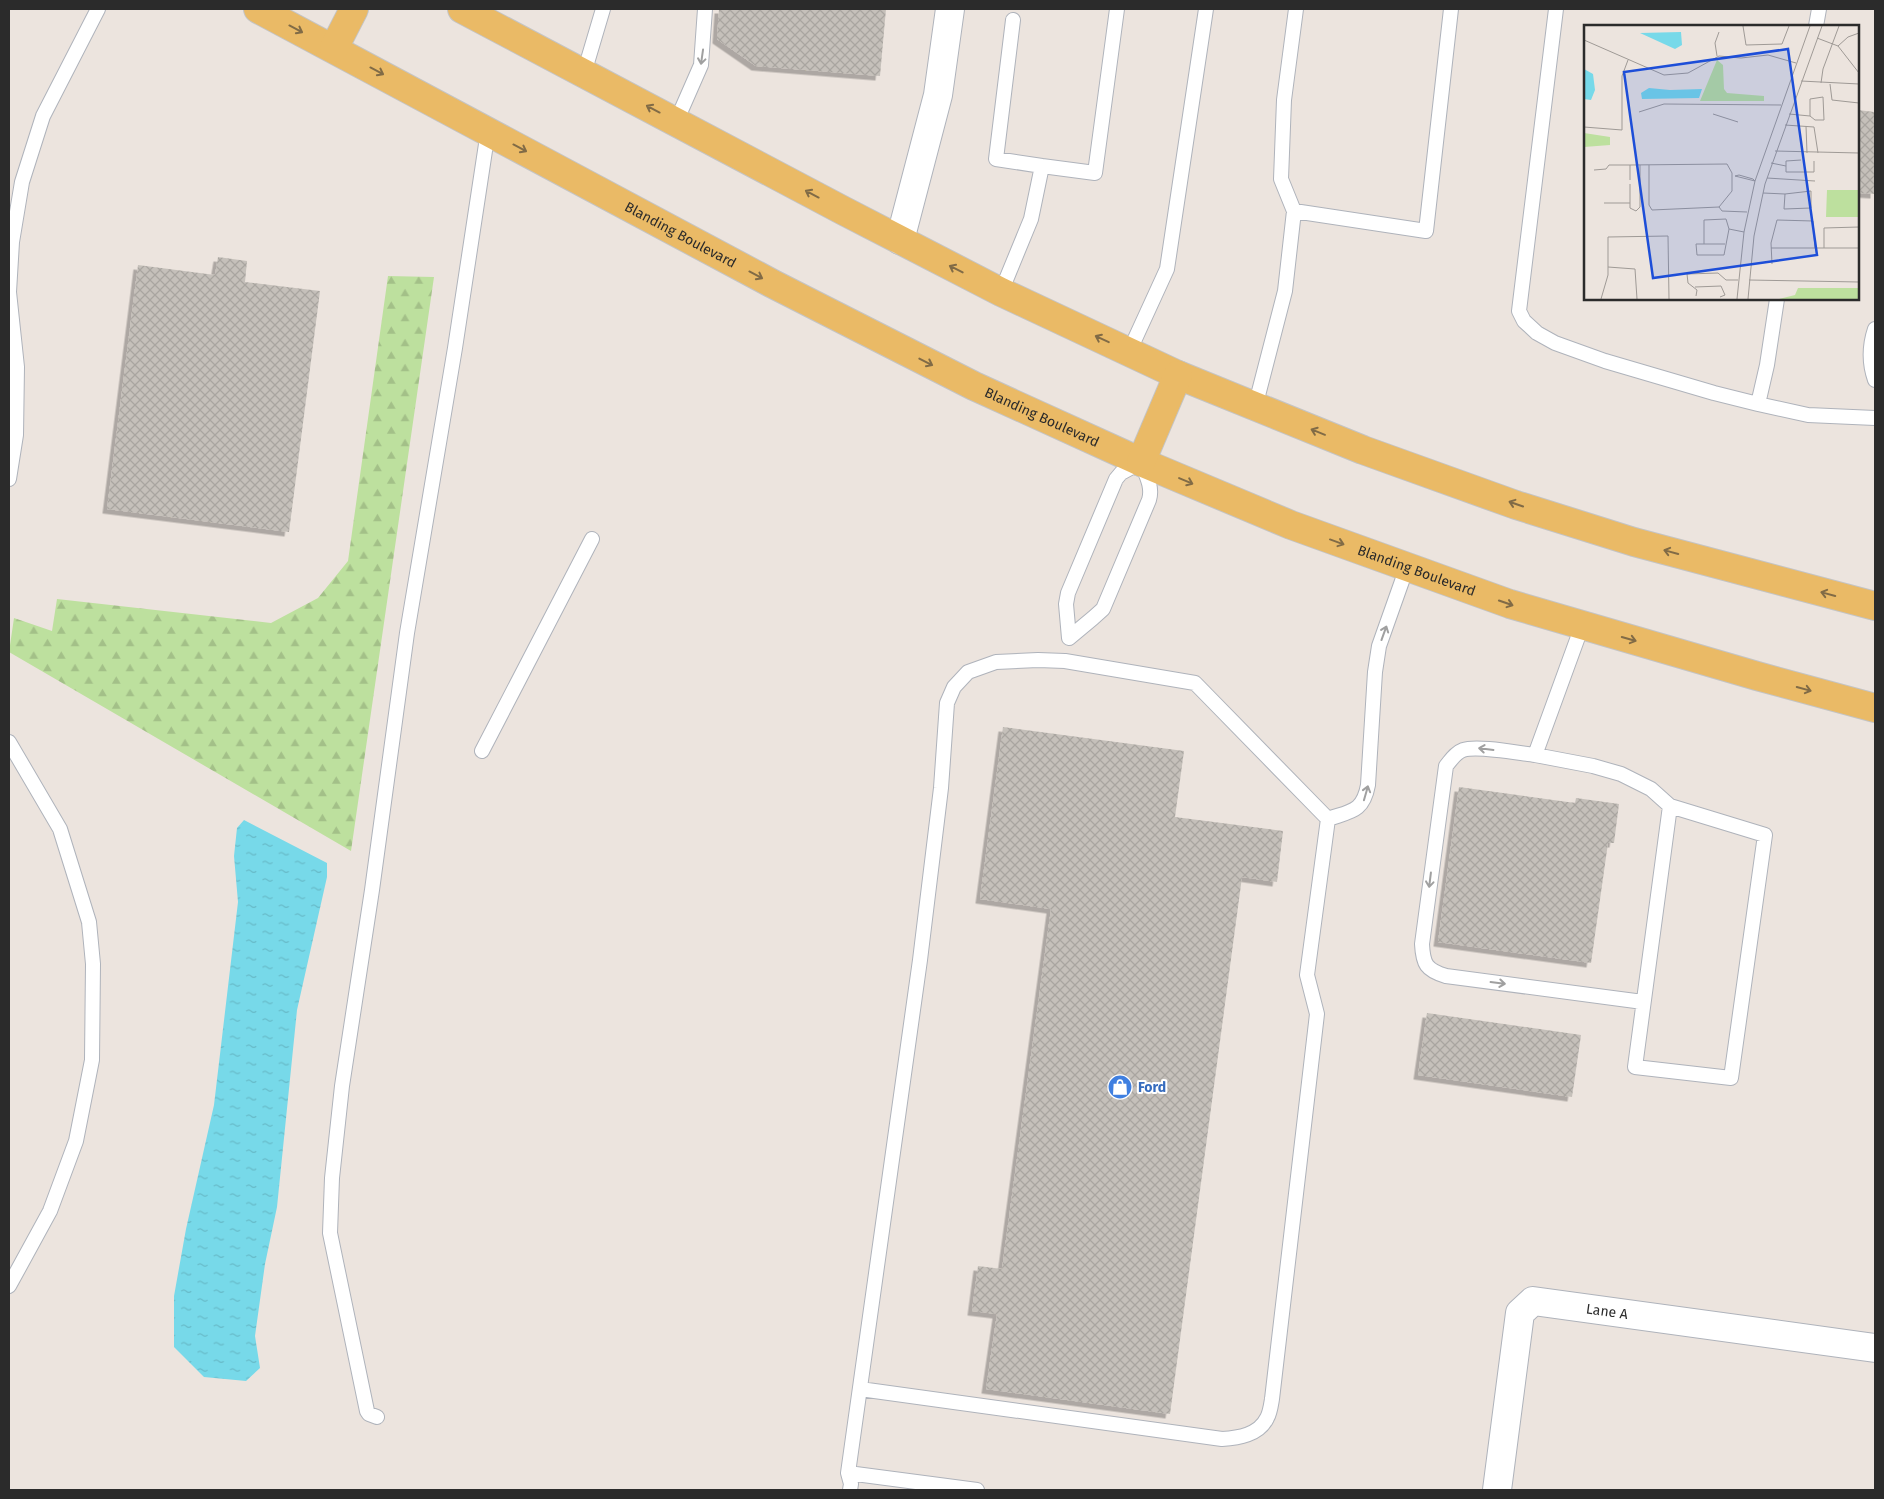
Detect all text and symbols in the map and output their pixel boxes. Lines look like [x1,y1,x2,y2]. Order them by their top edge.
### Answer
one-way arrow [289,24,303,34]
inset map [1584,25,1859,300]
one-way arrow [697,49,707,65]
one-way arrow [370,66,385,76]
one-way arrow [646,104,661,113]
one-way arrow [513,143,528,153]
one-way arrow [804,189,819,199]
street label: Blanding Boulevard [622,198,739,271]
one-way arrow [949,264,964,273]
one-way arrow [748,271,763,280]
one-way arrow [1095,334,1110,344]
one-way arrow [918,358,933,367]
street label: Blanding Boulevard [982,384,1102,450]
one-way arrow [1310,426,1325,435]
one-way arrow [1178,477,1193,487]
one-way arrow [1508,499,1524,509]
one-way arrow [1328,538,1344,547]
street label: Blanding Boulevard [1355,541,1478,599]
one-way arrow [1664,547,1680,556]
one-way arrow [1820,589,1836,599]
one-way arrow [1498,599,1513,608]
one-way arrow [1380,625,1389,641]
one-way arrow [1620,635,1636,645]
one-way arrow [1796,684,1812,694]
one-way arrow [1479,744,1495,754]
one-way arrow [1361,786,1371,802]
one-way arrow [1425,872,1435,888]
one-way arrow [1490,978,1506,988]
shop icon: Ford [1107,1074,1133,1100]
place label: Ford [1138,1079,1166,1096]
street label: Lane A [1585,1300,1629,1322]

